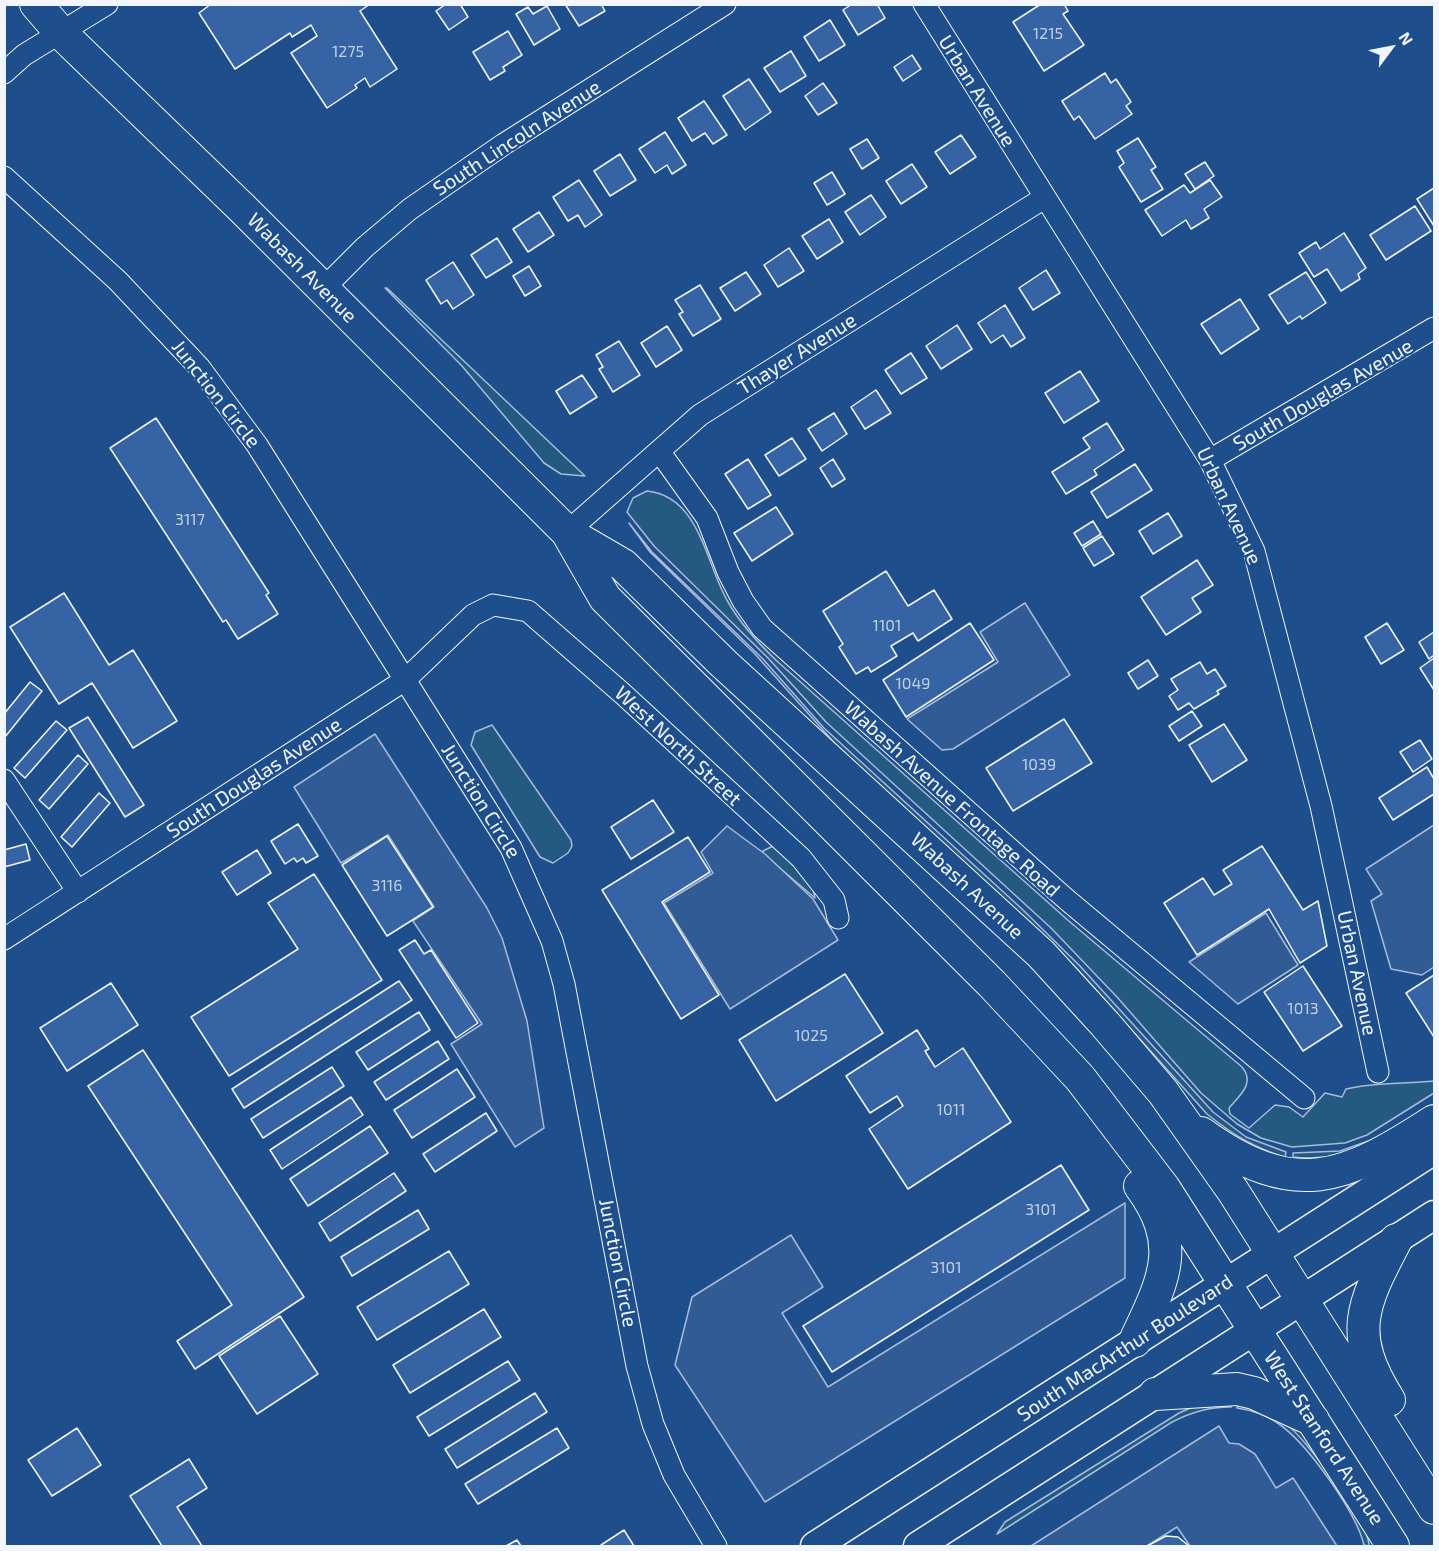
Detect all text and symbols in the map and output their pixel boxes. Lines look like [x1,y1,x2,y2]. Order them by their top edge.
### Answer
north arrow [1361,18,1421,78]
house number: 1215 [1033,24,1063,44]
text: N [1396,28,1418,48]
street label: Urban Avenue [933,31,1021,151]
house number: 1275 [332,42,364,62]
street label: South Lincoln Avenue [429,75,605,201]
street label: Wabash Avenue [242,208,362,328]
street label: Thayer Avenue [733,308,861,400]
street label: South Douglas Avenue [1229,334,1417,456]
street label: Junction Circle [166,335,266,453]
street label: Urban Avenue [1191,443,1267,569]
house number: 3117 [175,510,205,530]
house number: 1101 [873,616,901,636]
house number: 1049 [895,674,931,694]
street label: West North Street [610,681,746,811]
street label: Wabash Avenue Frontage Road [839,696,1065,902]
street label: South Douglas Avenue [162,713,346,843]
street label: Junction Circle [436,739,526,863]
house number: 1039 [1022,755,1056,775]
street label: Wabash Avenue [906,828,1028,944]
house number: 3116 [372,876,402,896]
street label: Urban Avenue [1332,908,1382,1038]
house number: 1013 [1287,999,1319,1019]
house number: 1025 [794,1026,828,1046]
house number: 1011 [937,1100,965,1120]
street label: Junction Circle [594,1197,642,1329]
house number: 3101 [1025,1200,1057,1220]
house number: 3101 [930,1258,962,1278]
street label: South MacArthur Boulevard [1013,1269,1237,1427]
street label: West Stanford Avenue [1259,1347,1389,1529]

